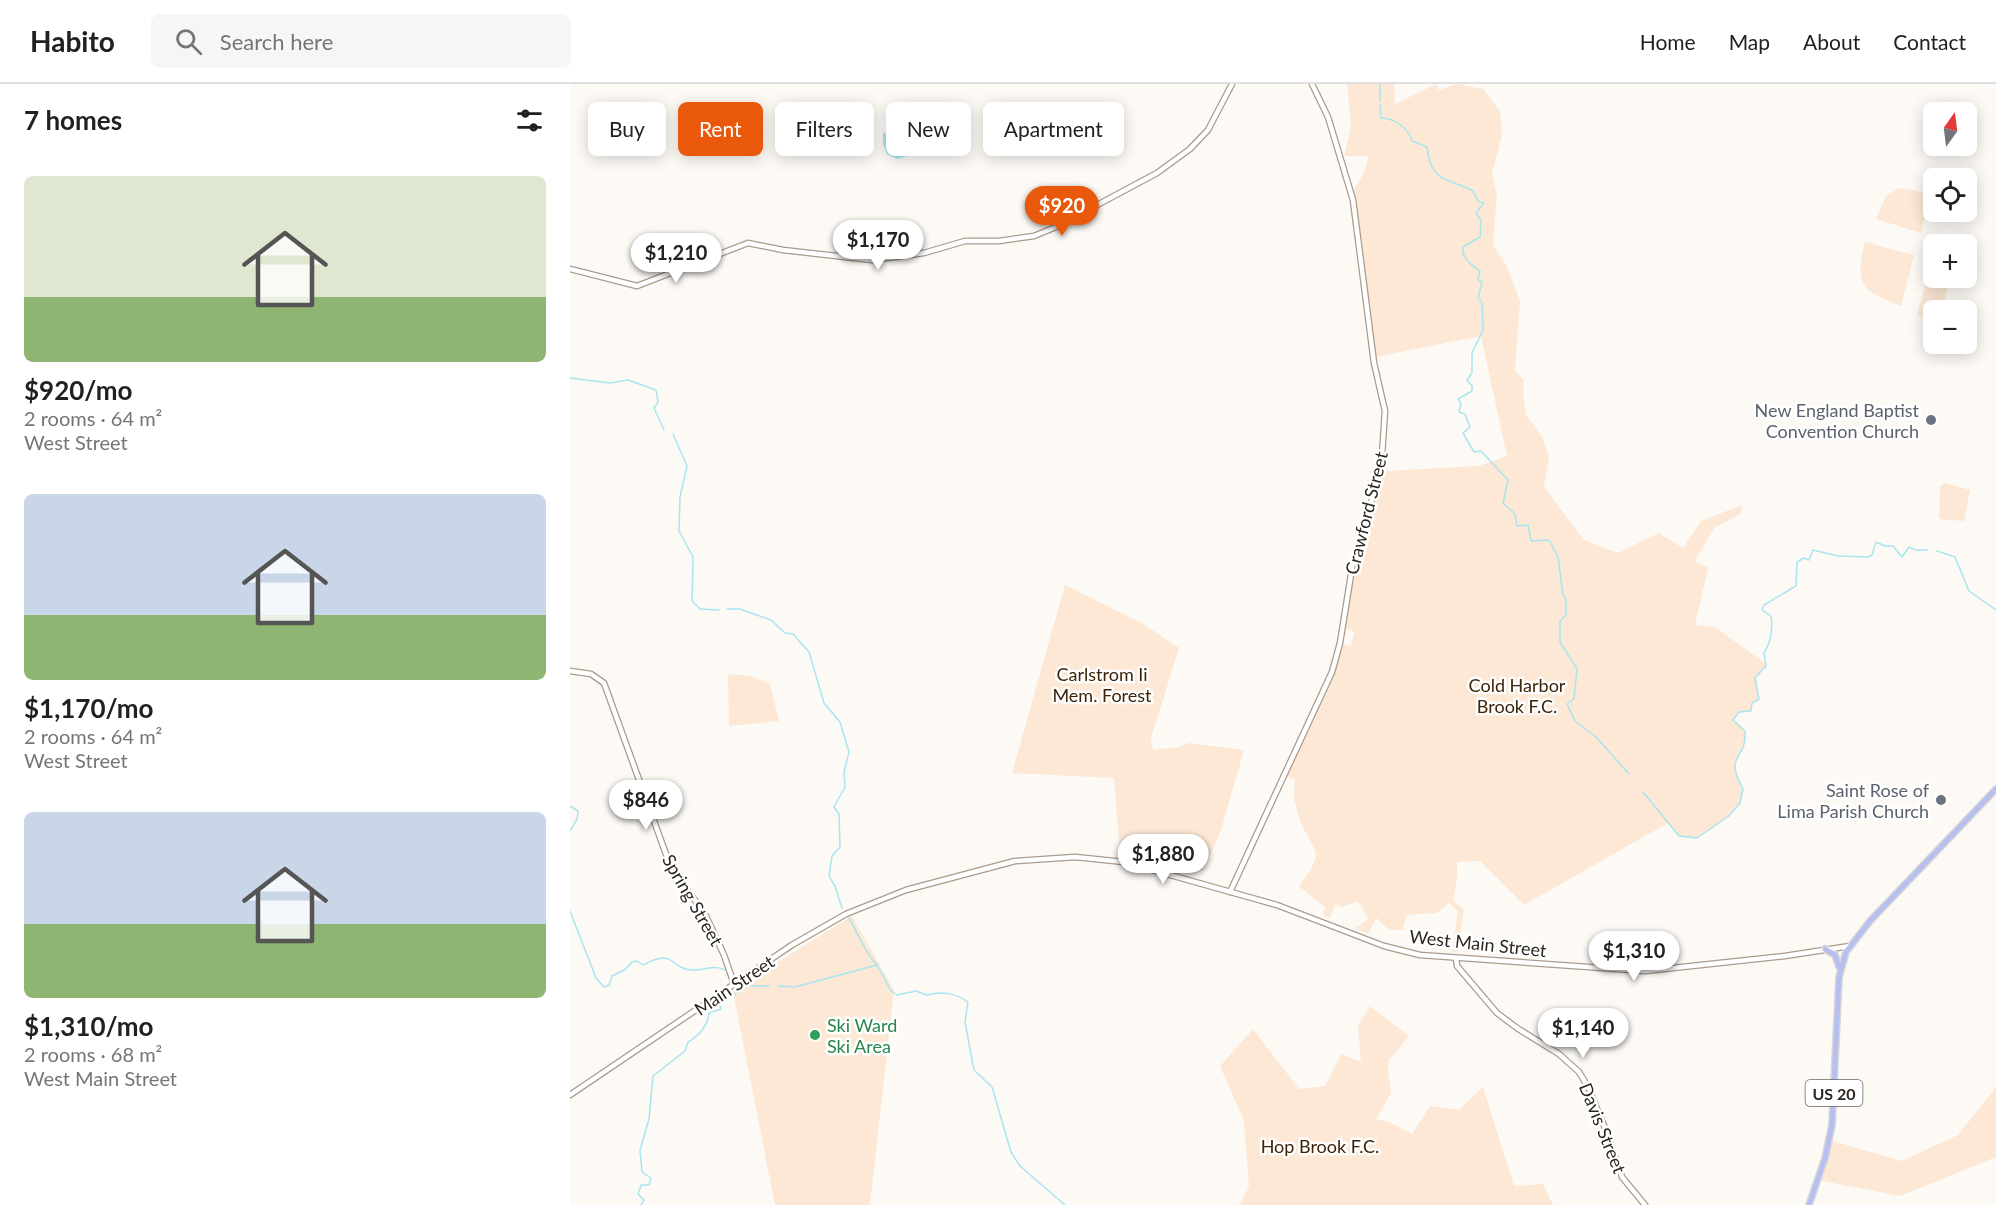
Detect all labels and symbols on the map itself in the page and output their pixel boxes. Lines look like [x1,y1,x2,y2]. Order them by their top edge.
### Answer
north arrow [1923,102,1977,156]
pin: $920 [1026,186,1098,237]
pin: $1,170 [829,220,927,271]
pin: $1,210 [627,233,725,284]
place label: New England Baptist Convention Church [1755,399,1920,442]
marker: New England Baptist Convention Church [1924,413,1938,427]
street label: Crawford Street [1340,449,1392,577]
park label: Carlstrom Ii Mem. Forest [1052,663,1152,706]
park label: Cold Harbor Brook F.C. [1469,674,1566,717]
place label: Saint Rose of Lima Parish Church [1777,779,1930,822]
pin: $846 [610,780,682,831]
marker: Saint Rose of Lima Parish Church [1934,793,1948,807]
pin: $1,880 [1114,834,1212,885]
street label: Spring Street [658,850,728,950]
street label: West Main Street [1408,925,1548,961]
pin: $1,310 [1585,931,1683,982]
street label: Main Street [690,950,779,1020]
pin: $1,140 [1534,1008,1632,1059]
place label: Ski Ward Ski Area [827,1014,897,1057]
marker: Ski Ward Ski Area [808,1028,822,1042]
street label: Davis Street [1575,1080,1631,1177]
road number: US 20 [1806,1080,1862,1106]
park label: Hop Brook F.C. [1261,1135,1379,1157]

